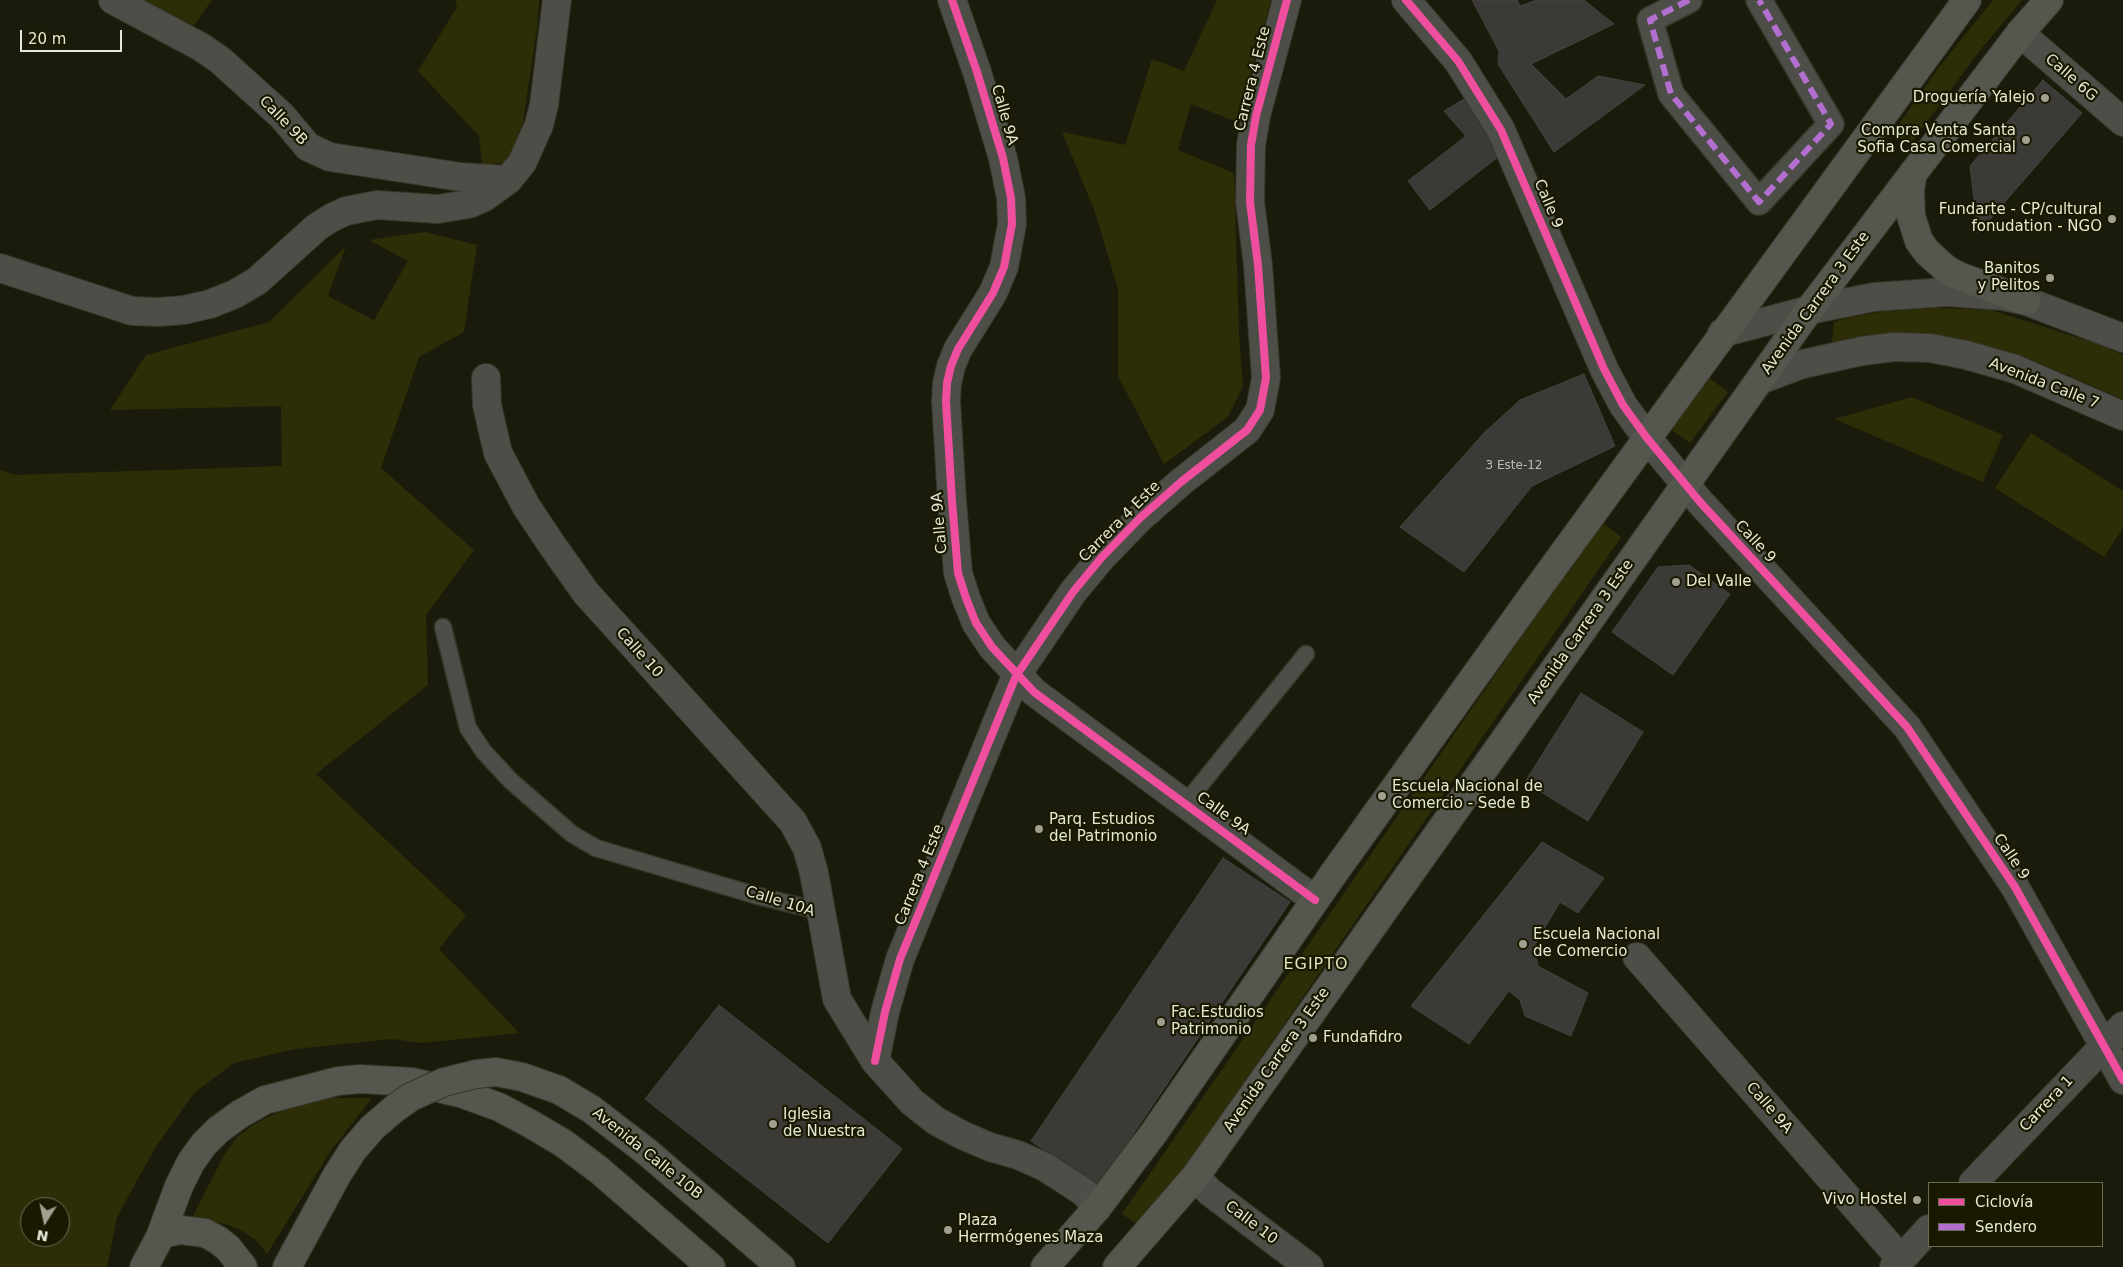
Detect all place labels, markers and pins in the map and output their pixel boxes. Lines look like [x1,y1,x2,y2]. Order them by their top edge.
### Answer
place label: Droguería Yalejo [1913,89,2035,107]
marker: Droguería Yalejo [2039,92,2051,104]
place label: Compra Venta Santa Sofia Casa Comercial [1857,122,2016,157]
marker: Compra Venta Santa Sofia Casa Comercial [2020,134,2032,146]
place label: Fundarte - CP/cultural fonudation - NGO [1939,201,2102,236]
marker: Fundarte - CP/cultural fonudation - NGO [2106,213,2118,225]
place label: Banitos y Pelitos [1977,260,2040,295]
marker: Banitos y Pelitos [2044,272,2056,284]
place label: Del Valle [1686,573,1752,591]
marker: Del Valle [1670,576,1682,588]
place label: Escuela Nacional de Comercio - Sede B [1392,778,1543,813]
marker: Escuela Nacional de Comercio - Sede B [1376,790,1388,802]
place label: Parq. Estudios del Patrimonio [1049,811,1157,846]
marker: Parq. Estudios del Patrimonio [1033,823,1045,835]
place label: Escuela Nacional de Comercio [1533,926,1660,961]
marker: Escuela Nacional de Comercio [1517,938,1529,950]
place label: Fac.Estudios Patrimonio [1171,1004,1264,1039]
marker: Fac.Estudios Patrimonio [1155,1016,1167,1028]
place label: Fundafidro [1323,1029,1403,1047]
marker: Fundafidro [1307,1032,1319,1044]
place label: Iglesia de Nuestra [783,1106,866,1141]
marker: Iglesia de Nuestra [767,1118,779,1130]
place label: Vivo Hostel [1823,1191,1907,1209]
marker: Vivo Hostel [1911,1194,1923,1206]
place label: Plaza Herrmógenes Maza [958,1212,1103,1247]
marker: Plaza Herrmógenes Maza [942,1224,954,1236]

